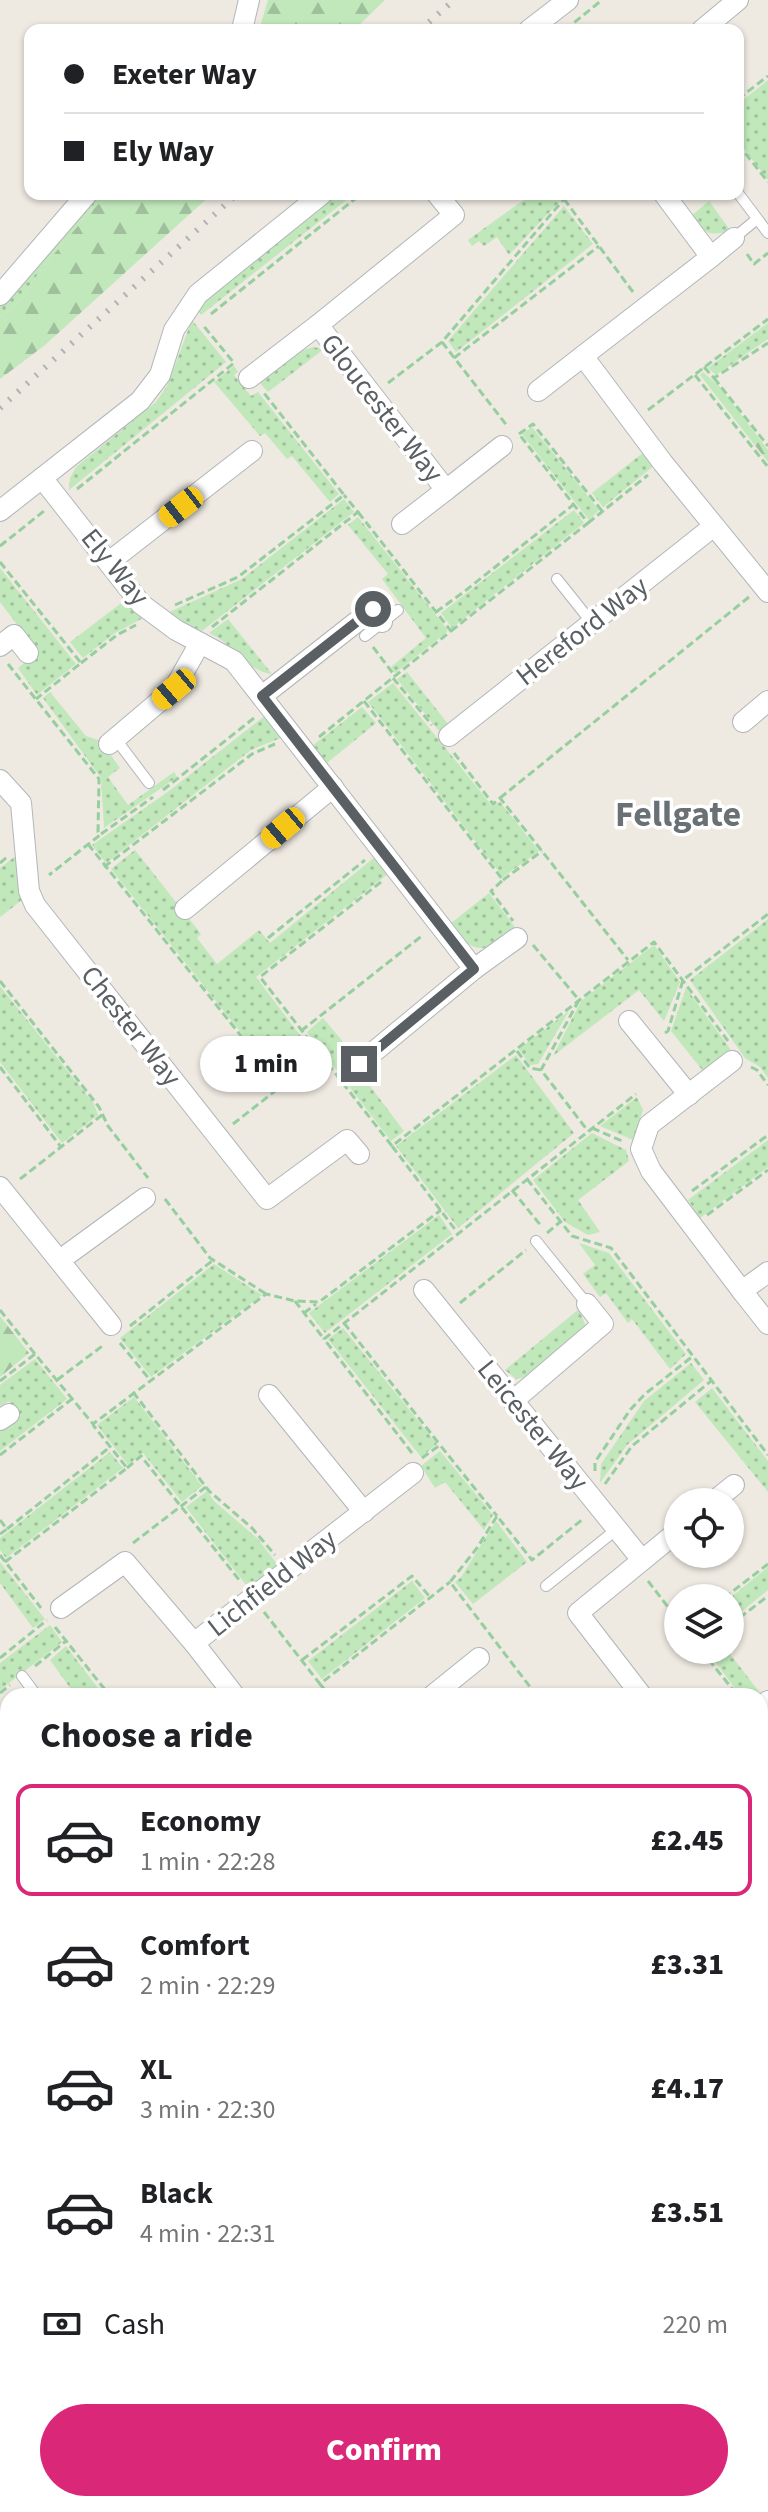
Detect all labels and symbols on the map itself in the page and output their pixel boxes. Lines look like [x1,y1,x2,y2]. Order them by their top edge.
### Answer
street label: Gloucester Way [311,325,453,491]
car [155,483,207,531]
street label: Ely Way [71,520,159,614]
street label: Hereford Way [508,567,656,695]
route start [355,591,391,627]
car [148,664,200,714]
district label: Fellgate [615,789,741,840]
car [257,803,309,853]
street label: Chester Way [71,957,191,1095]
callout: 1 min [199,1036,331,1092]
route end [341,1046,377,1082]
street label: Leicester Way [468,1351,598,1499]
street label: Lichfield Way [199,1520,345,1646]

